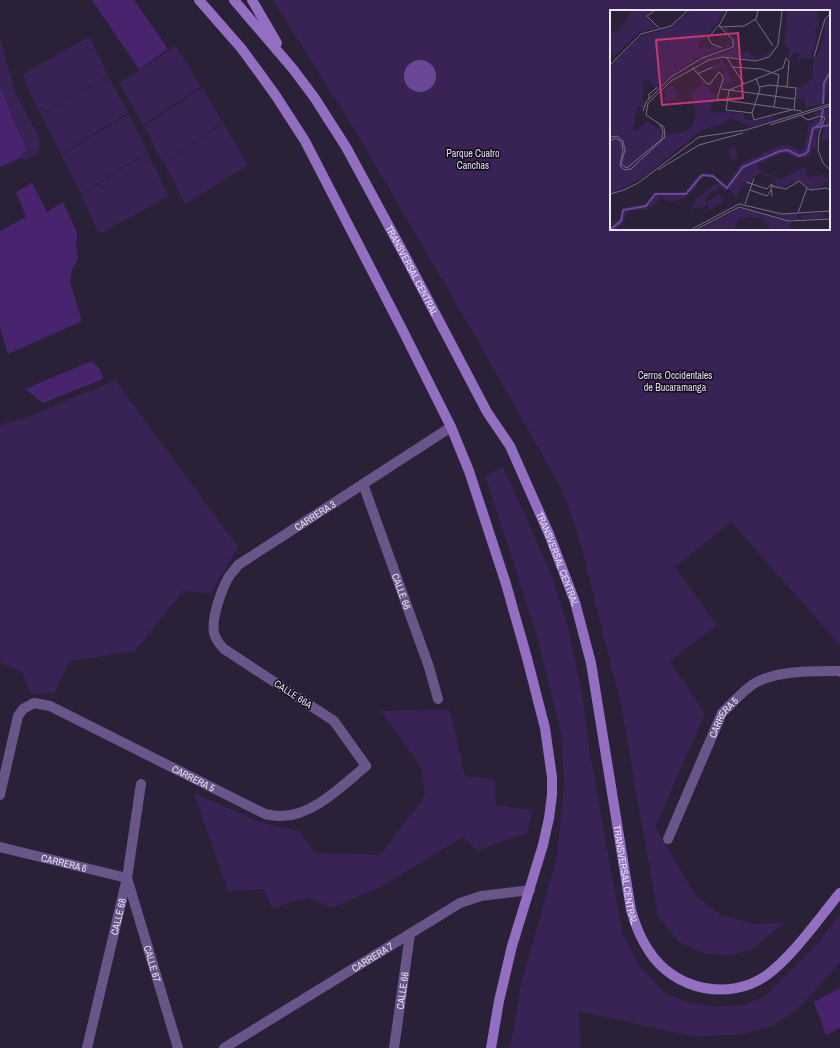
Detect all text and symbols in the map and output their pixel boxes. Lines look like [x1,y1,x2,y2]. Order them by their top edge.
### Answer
inset map [610,10,830,230]
park label: Parque Cuatro Canchas [446,147,500,172]
street label: TRANSVERSAL CENTRAL [383,223,442,318]
park label: Cerros Occidentales de Bucaramanga [638,369,712,394]
street label: CARRERA 3 [292,497,338,533]
street label: TRANSVERSAL CENTRAL [533,510,582,608]
street label: CALLE 66 [389,571,414,611]
street label: CALLE 66A [271,677,315,711]
street label: CARRERA 5 [706,694,741,740]
street label: CARRERA 5 [170,762,218,795]
street label: TRANSVERSAL CENTRAL [611,824,642,926]
street label: CARRERA 6 [40,851,89,875]
street label: CALLE 68 [107,896,129,936]
street label: CARRERA 7 [349,939,396,975]
street label: CALLE 67 [141,944,164,984]
street label: CALLE 66 [393,971,411,1010]

